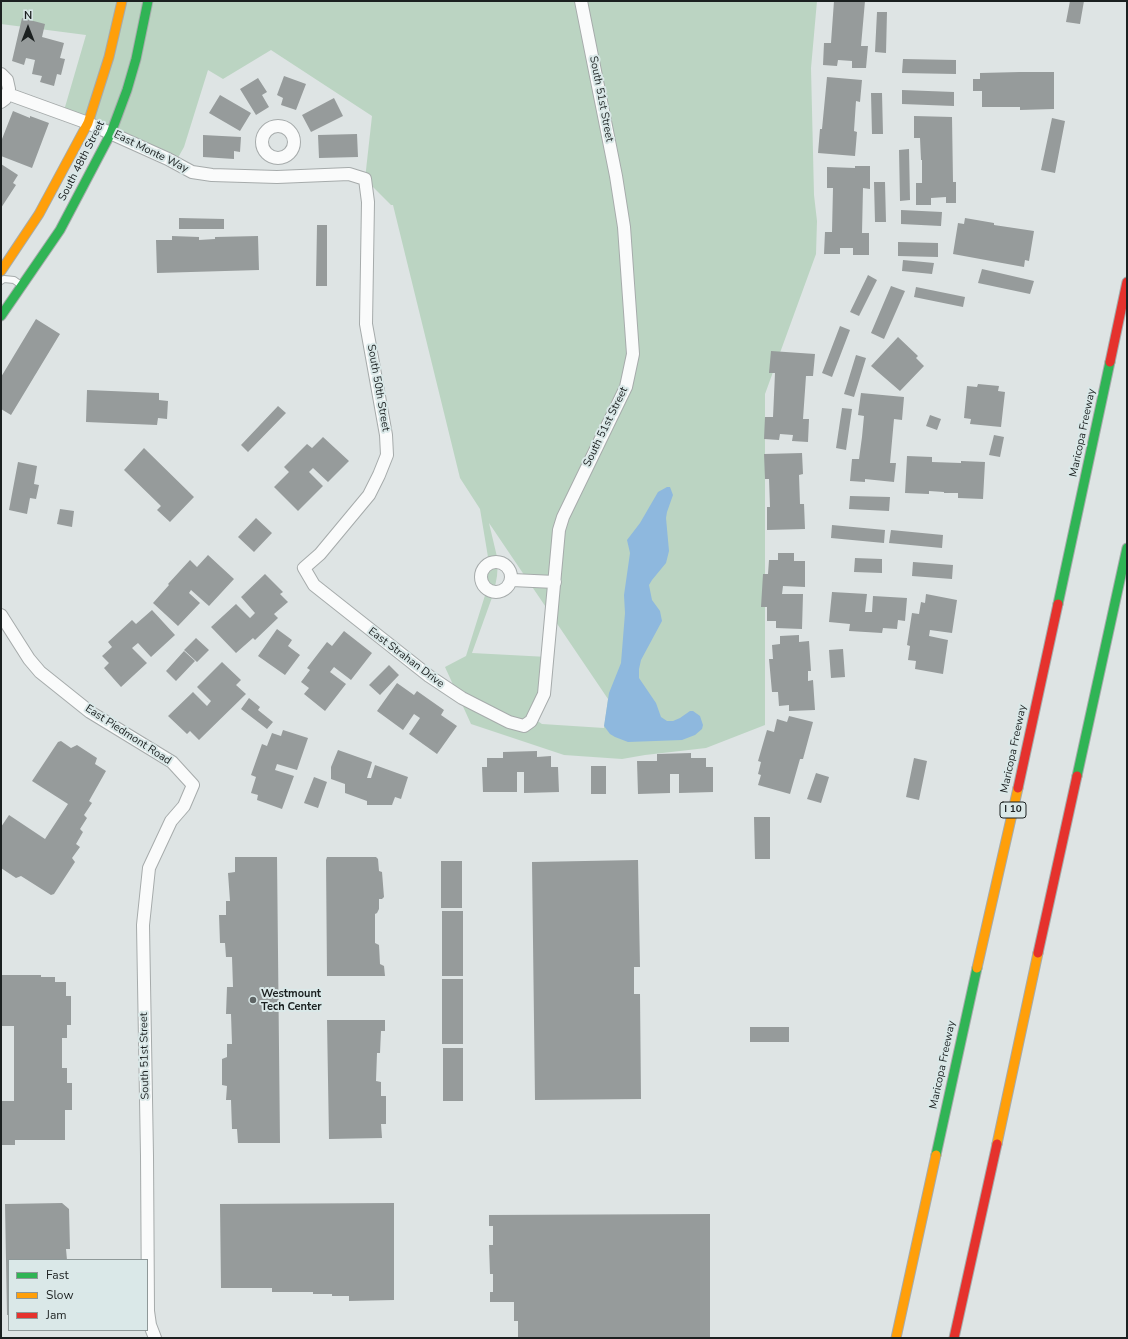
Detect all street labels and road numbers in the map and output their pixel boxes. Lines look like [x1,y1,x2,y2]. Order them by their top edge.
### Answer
street label: South 51st Street [586,55,616,143]
street label: South 48th Street [56,119,108,203]
street label: East Monte Way [112,128,190,176]
street label: South 50th Street [364,343,392,433]
street label: South 51st Street [581,385,631,469]
street label: Maricopa Freeway [1067,388,1099,478]
street label: East Strahan Drive [365,625,447,691]
street label: East Piedmont Road [83,702,173,768]
street label: Maricopa Freeway [998,704,1030,794]
road number: I 10 [1000,802,1026,818]
street label: South 51st Street [138,1012,152,1100]
street label: Maricopa Freeway [927,1020,959,1110]

